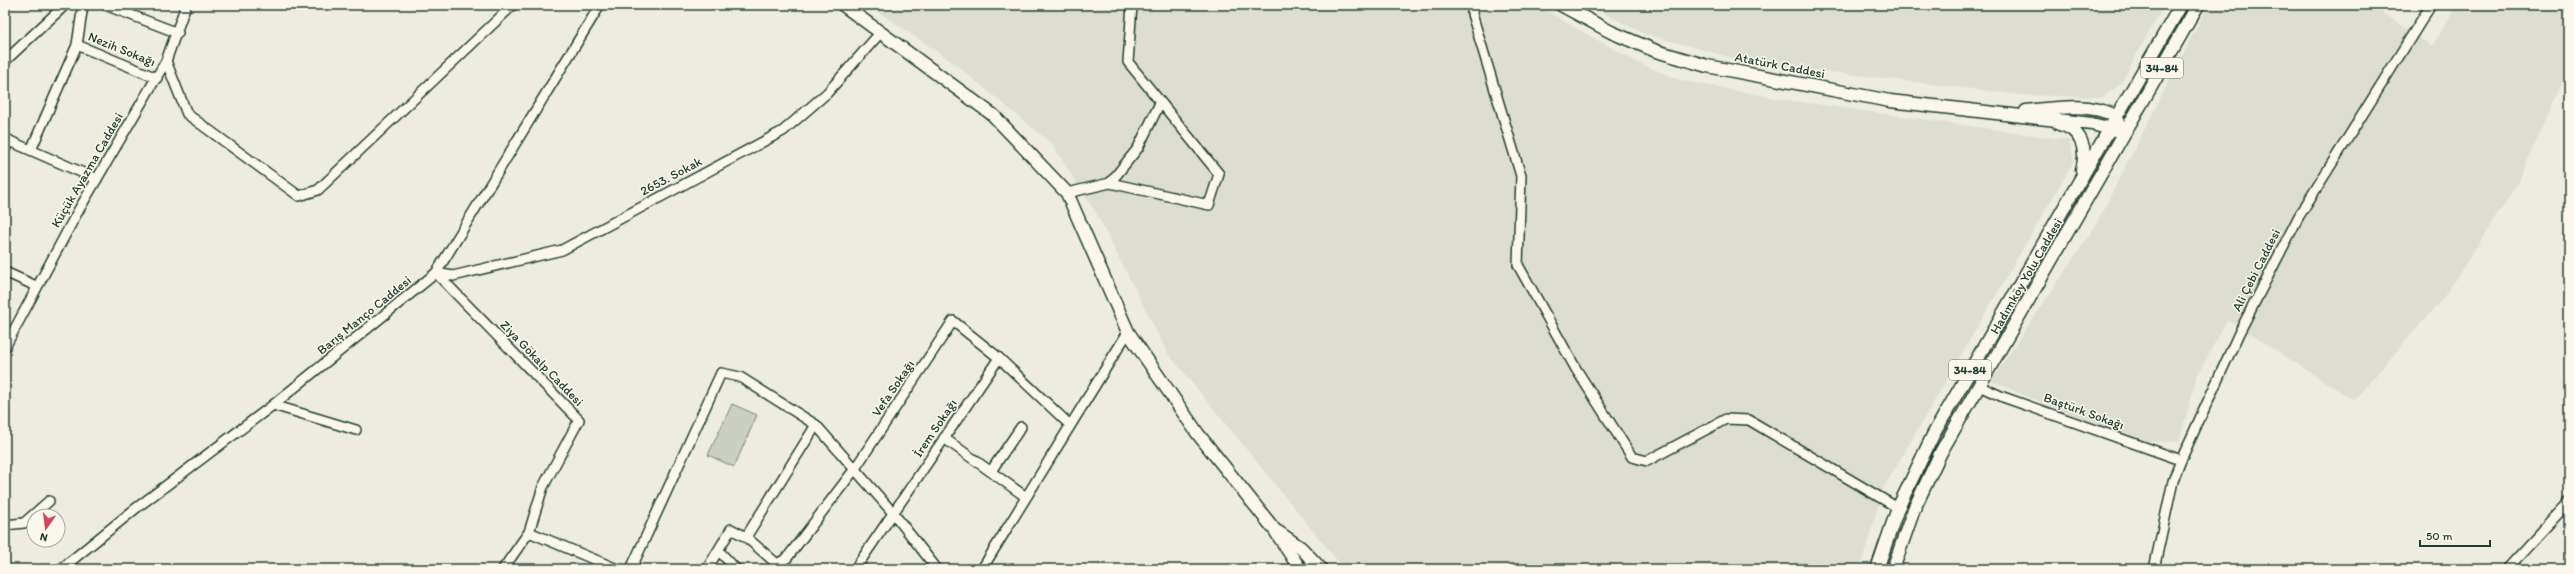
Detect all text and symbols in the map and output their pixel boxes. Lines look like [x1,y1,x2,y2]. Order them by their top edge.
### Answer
street label: Nezih Sokağı [86,29,158,69]
street label: Atatürk Caddesi [1734,49,1826,81]
road number: 34-84 [2141,58,2183,78]
street label: Küçük Ayazma Caddesi [48,110,126,230]
street label: 2653. Sokak [638,153,705,198]
street label: Hadımköy Yolu Caddesi [1987,216,2065,336]
street label: Ali Çebi Caddesi [2229,226,2283,314]
street label: Barış Manço Caddesi [314,272,414,358]
street label: Ziya Gökalp Caddesi [497,317,587,409]
street label: Vefa Sokağı [869,357,917,419]
road number: 34-84 [1949,360,1991,380]
street label: Baştürk Sokağı [2042,389,2126,433]
street label: İrem Sokağı [910,396,960,460]
north arrow [26,508,66,548]
scale bar [2420,522,2490,548]
text: 50 m [2426,529,2452,543]
text: N [39,530,49,544]

